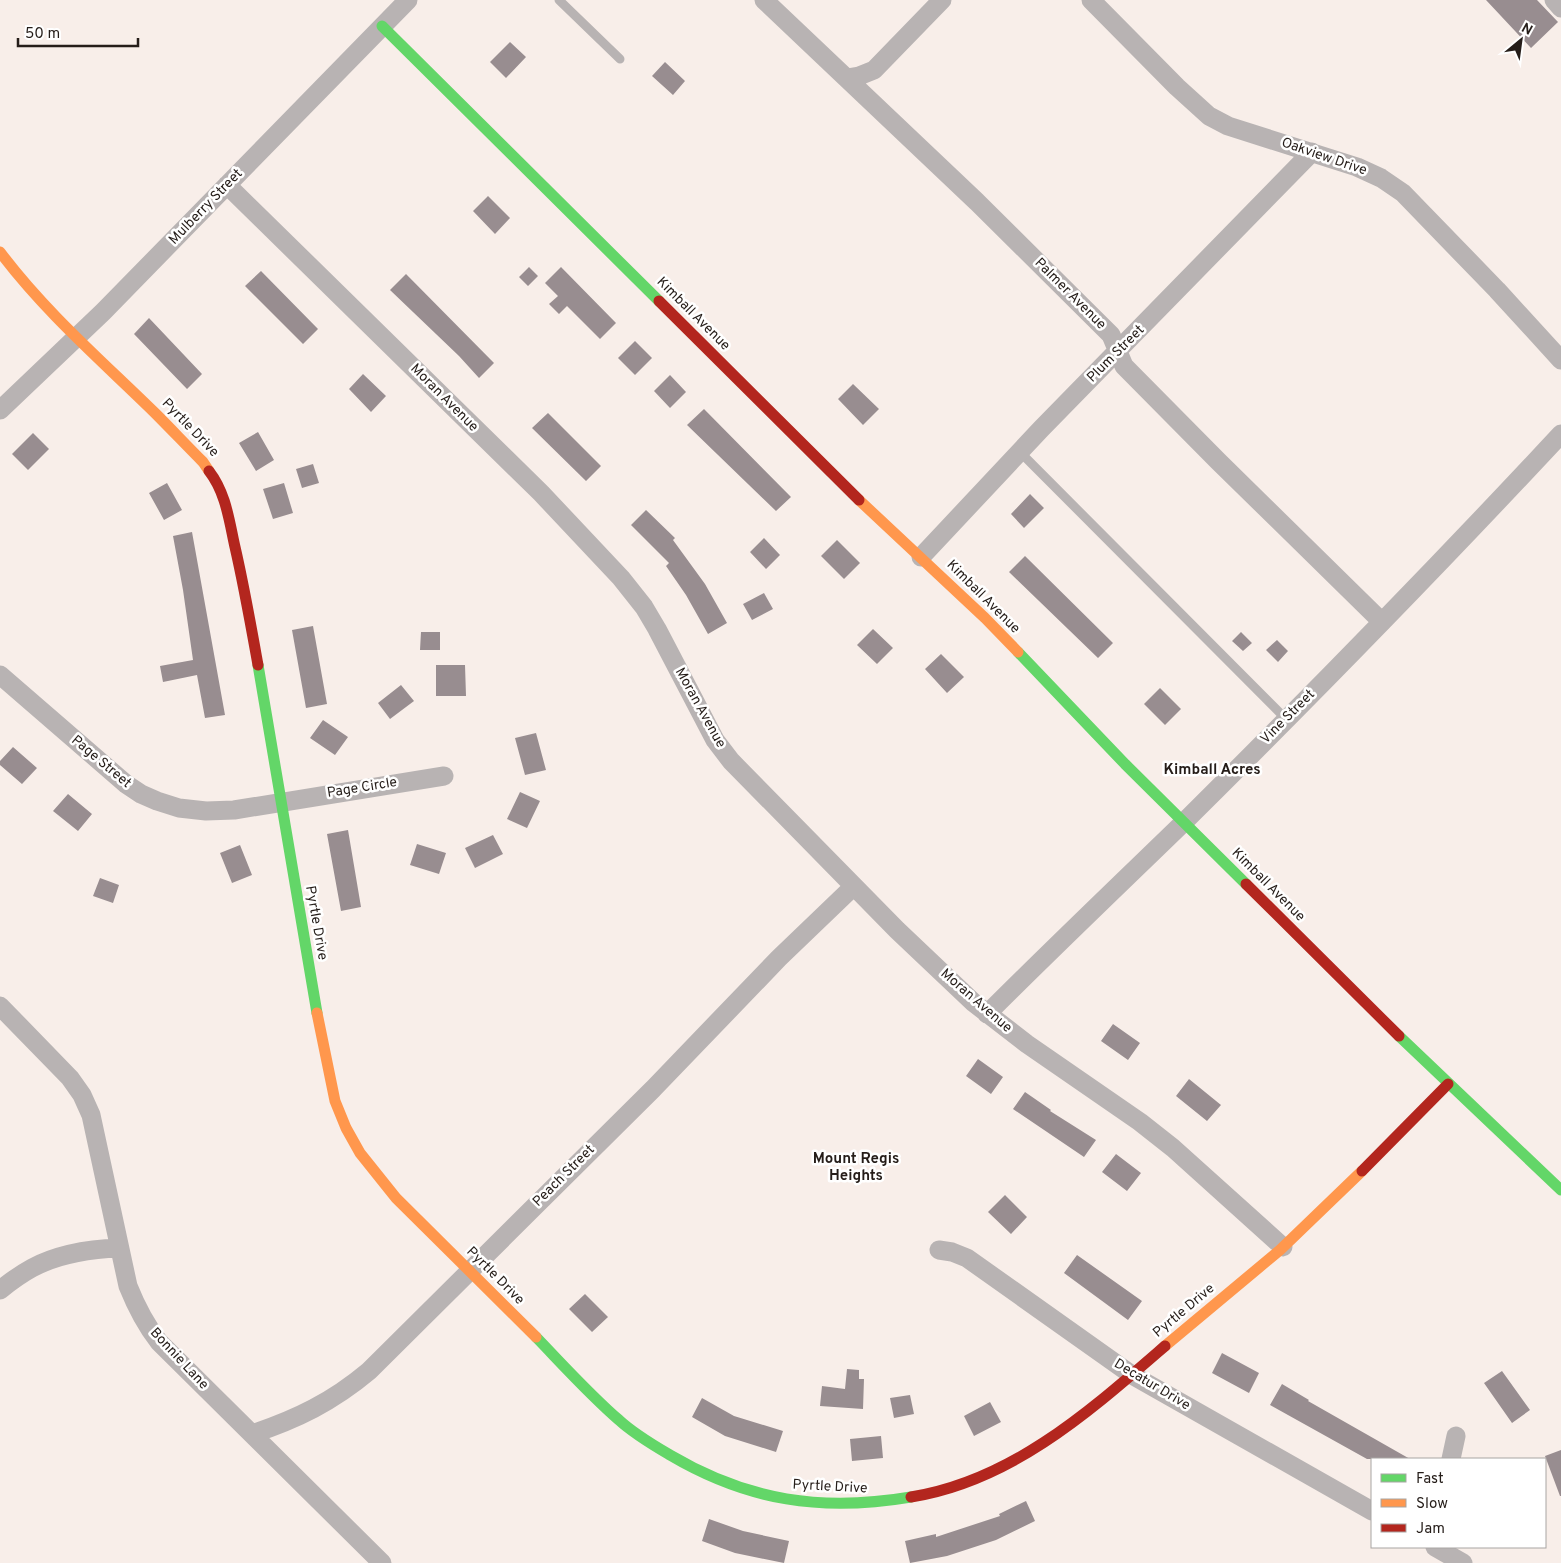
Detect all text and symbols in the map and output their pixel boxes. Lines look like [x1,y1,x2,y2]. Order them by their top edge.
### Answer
scale bar [18,15,138,47]
north arrow [1496,15,1546,65]
text: N [1518,20,1535,40]
text: 50 m [25,25,60,44]
street label: Oakview Drive [1279,134,1369,180]
street label: Mulberry Street [166,166,246,248]
street label: Palmer Avenue [1031,255,1109,333]
street label: Kimball Avenue [653,274,733,354]
street label: Plum Street [1084,322,1148,386]
street label: Moran Avenue [406,360,482,436]
street label: Pyrtle Drive [158,395,222,461]
street label: Kimball Avenue [943,557,1023,637]
street label: Moran Avenue [671,665,729,751]
street label: Vine Street [1257,686,1319,748]
street label: Page Street [67,732,135,792]
district label: Kimball Acres [1163,761,1261,780]
street label: Page Circle [326,774,398,802]
street label: Kimball Avenue [1228,845,1308,925]
street label: Pyrtle Drive [301,885,331,961]
street label: Moran Avenue [937,965,1015,1037]
street label: Peach Street [529,1141,599,1211]
district label: Mount Regis Heights [813,1150,899,1186]
street label: Pyrtle Drive [462,1243,528,1309]
street label: Pyrtle Drive [1150,1280,1218,1342]
street label: Bonnie Lane [146,1325,212,1393]
street label: Decatur Drive [1111,1356,1193,1414]
legend [1371,1458,1546,1548]
text: Fast [1416,1470,1444,1489]
street label: Pyrtle Drive [792,1477,868,1497]
text: Slow [1416,1495,1448,1514]
text: Jam [1416,1520,1445,1539]

